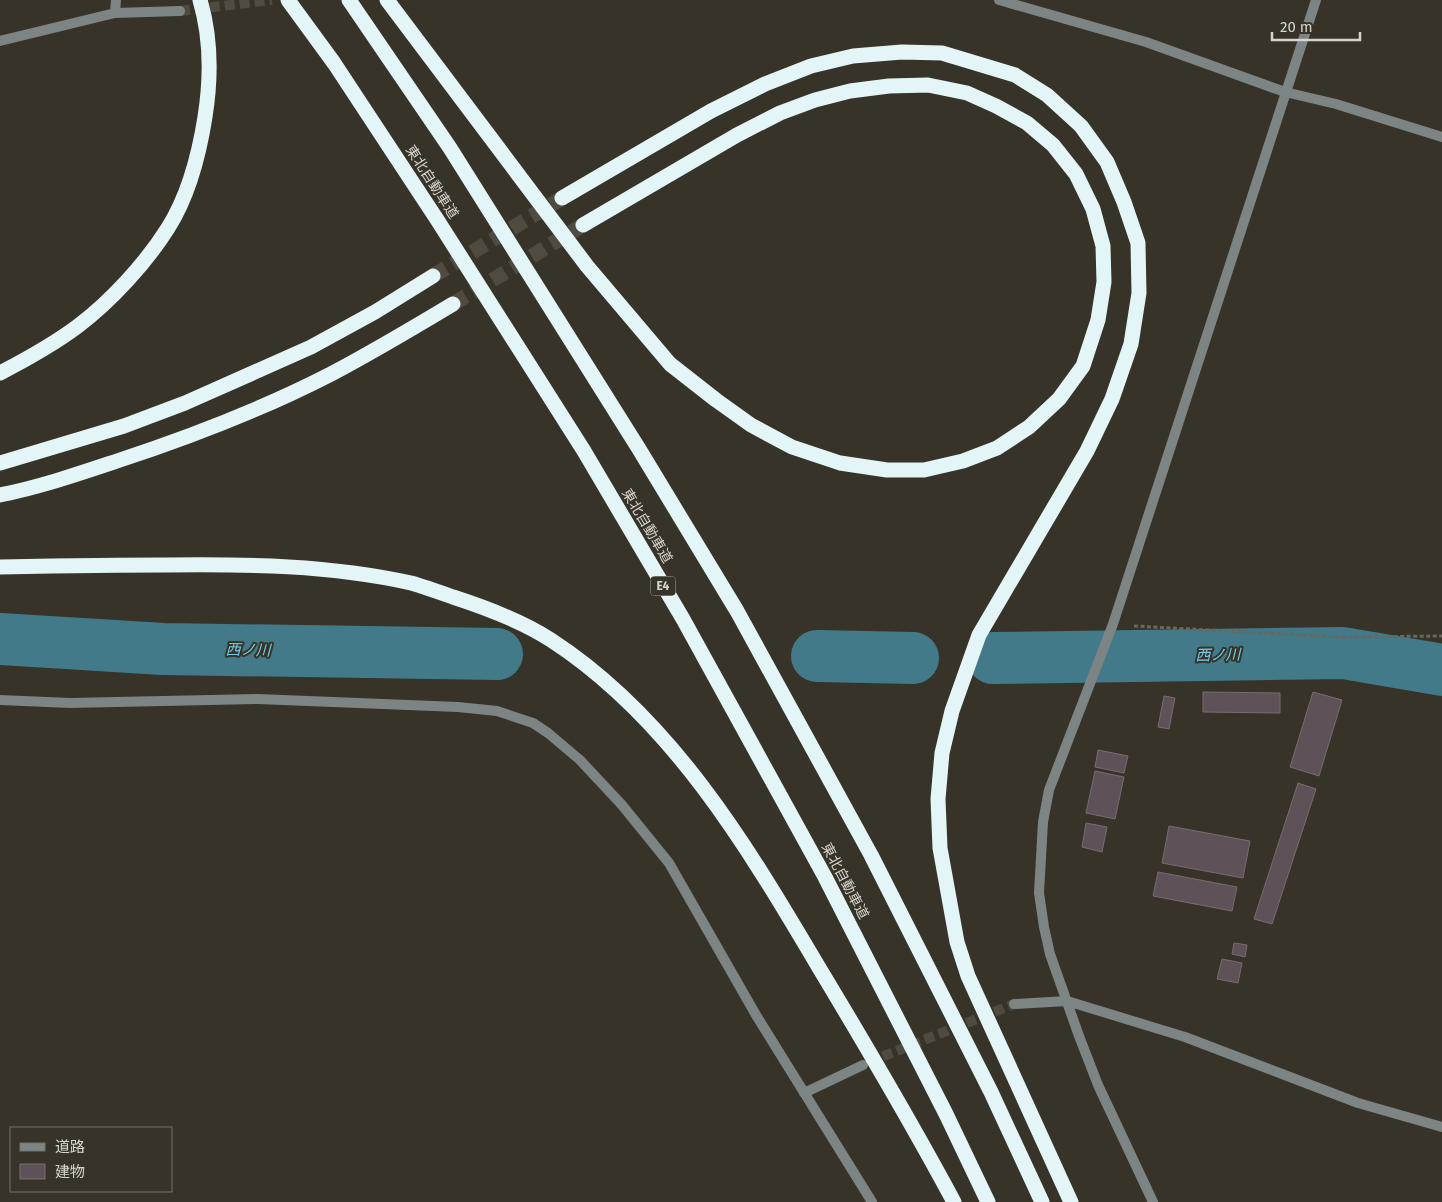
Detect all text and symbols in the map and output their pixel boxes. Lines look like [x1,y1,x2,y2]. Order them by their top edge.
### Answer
scale bar [1272,10,1360,42]
text: 20 m [1280,18,1313,36]
street label: 東北自動車道 [402,142,462,222]
street label: 東北自動車道 [618,486,676,566]
road number: E4 [650,576,676,596]
water label: 西ノ川 [225,641,273,659]
water label: 西ノ川 [1195,646,1243,664]
street label: 東北自動車道 [818,840,872,922]
legend [10,1127,172,1192]
text: 道路 [55,1138,85,1156]
text: 建物 [55,1163,85,1181]

